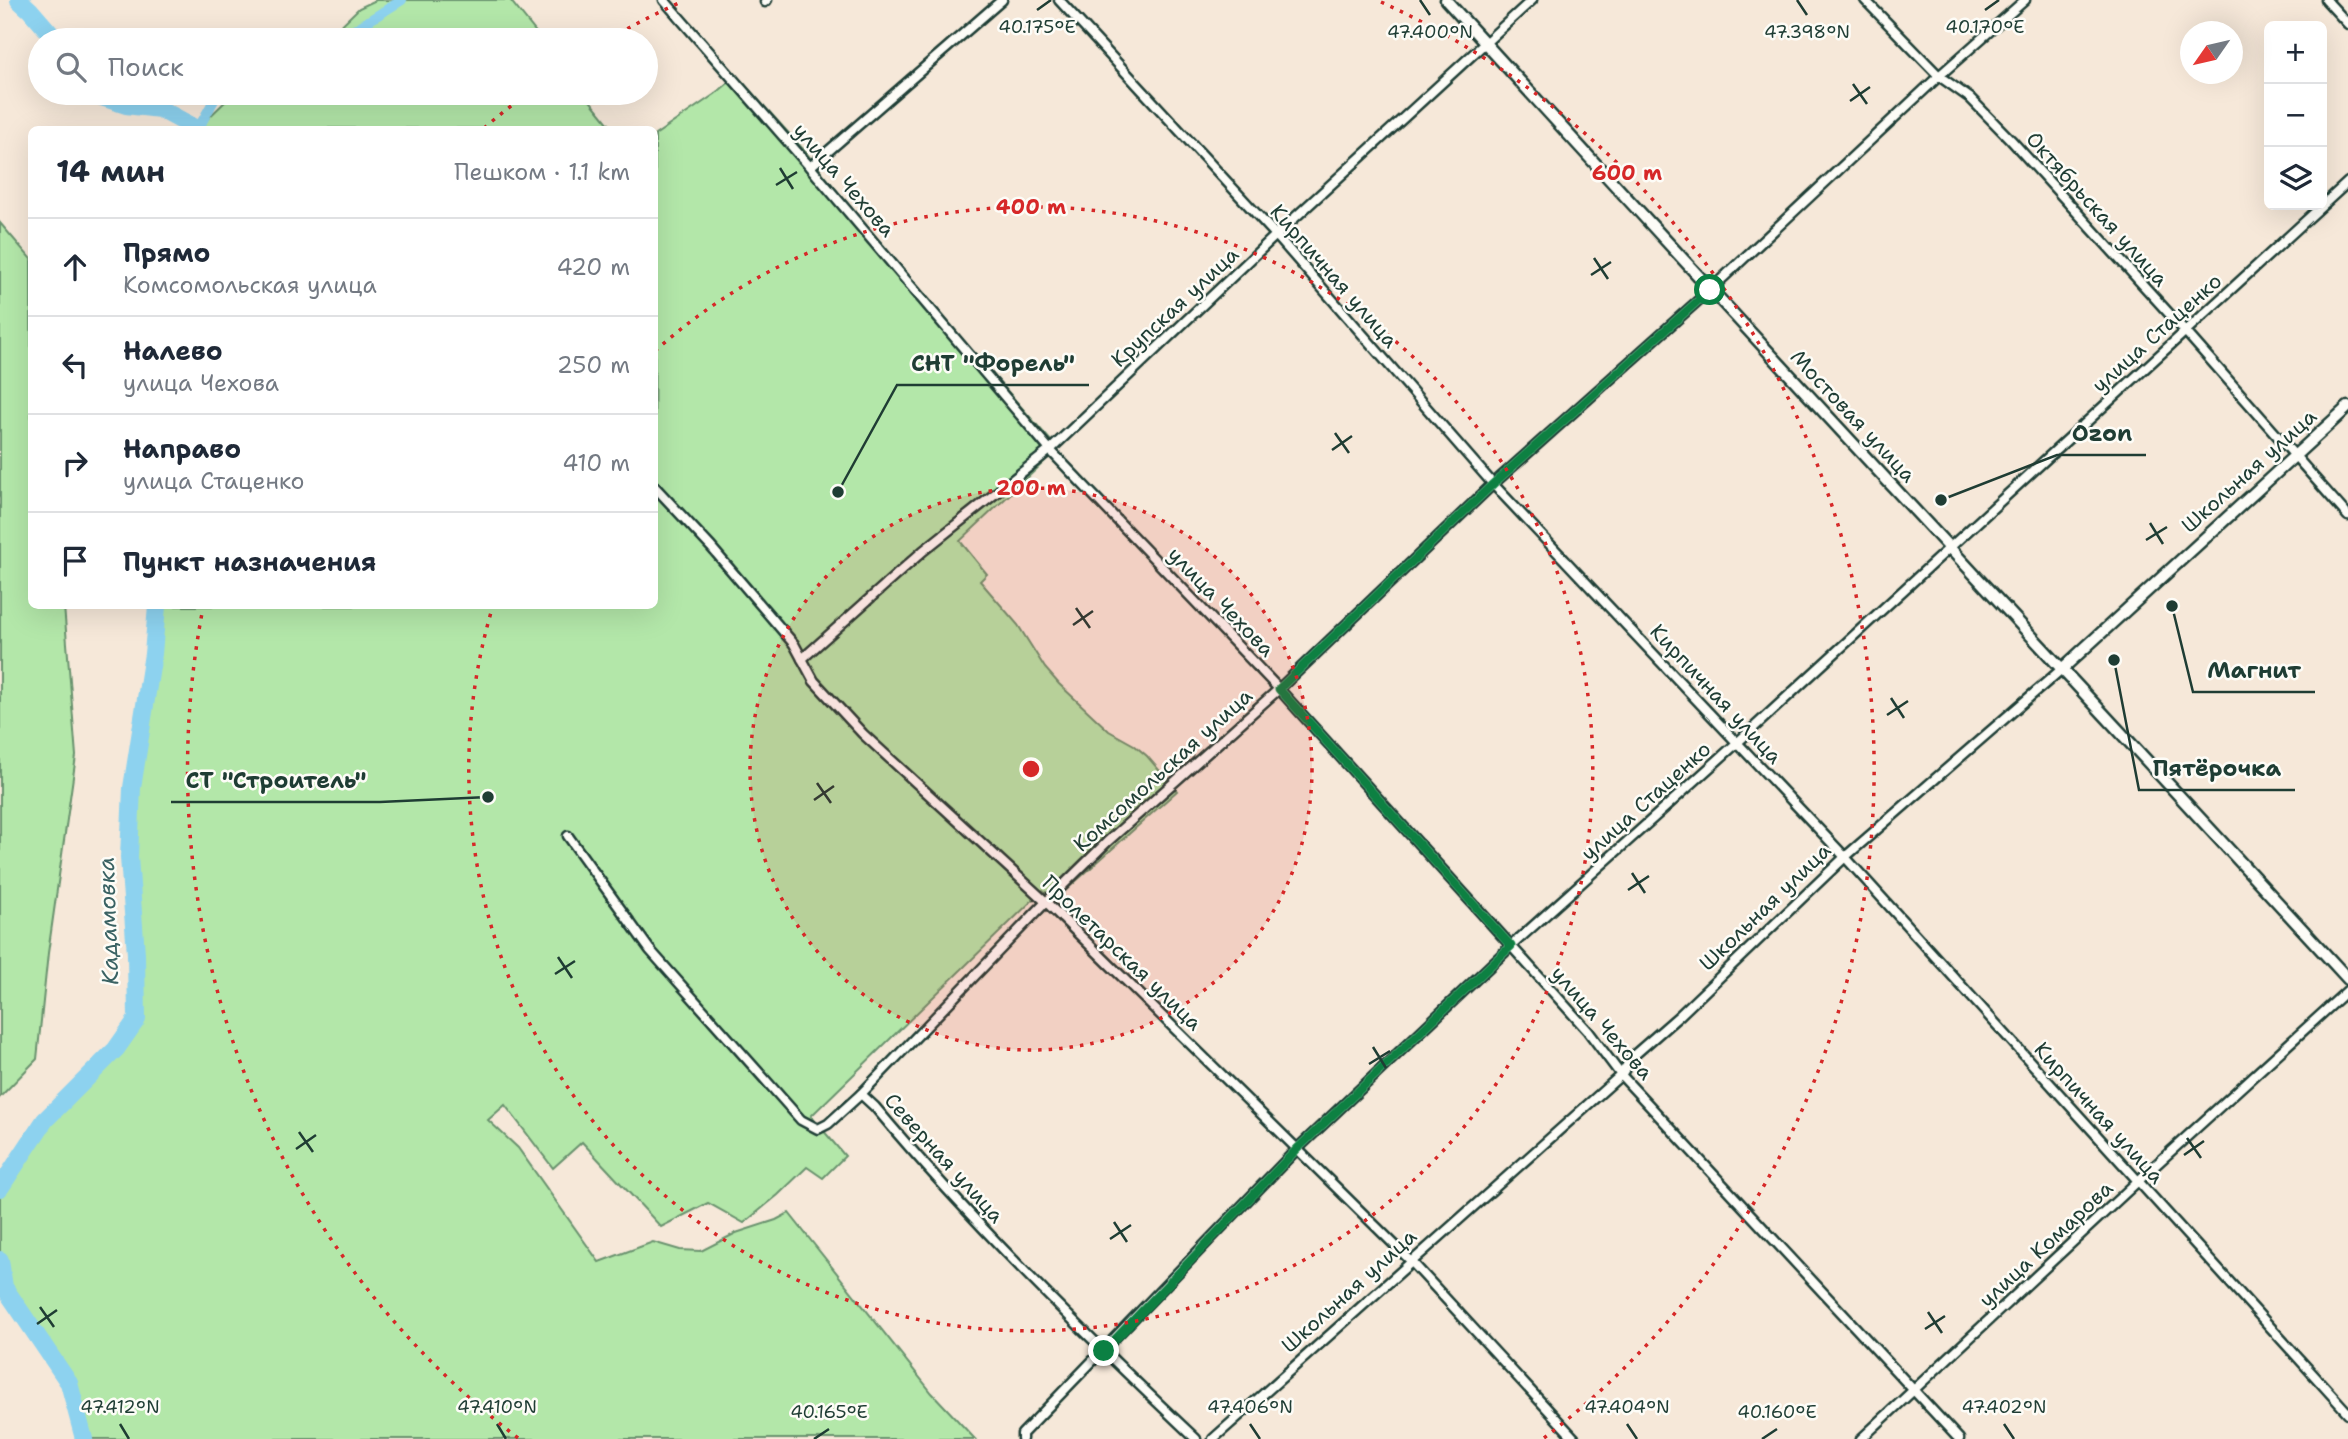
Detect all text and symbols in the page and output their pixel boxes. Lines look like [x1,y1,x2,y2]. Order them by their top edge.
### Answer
text: 40.175°E [998,15,1076,39]
text: 40.170°E [1945,15,2025,39]
text: 47.400°N [1387,20,1473,44]
text: 47.398°N [1764,20,1850,44]
north arrow [2180,21,2243,84]
map controls [2264,21,2327,210]
button: + [2264,21,2327,84]
search box [28,28,658,105]
icon: search [52,48,90,86]
text: Поиск [108,49,184,84]
button: − [2264,84,2327,147]
street label: улица Чехова [787,117,901,243]
street label: Октябрьская улица [2020,125,2174,293]
button: layers [2264,147,2327,210]
text: 14 мин [56,151,165,192]
text: Пешком · 1.1 km [454,157,630,187]
text: 600 m [1592,159,1662,187]
text: 400 m [996,193,1066,221]
street label: Кирпичная улица [1264,198,1404,354]
text: Прямо [123,235,211,270]
street label: Крупская улица [1105,241,1245,373]
icon: ahead [56,248,94,286]
text: 420 m [556,252,630,282]
street label: улица Стаценко [2086,267,2228,399]
text: Комсомольская улица [123,270,377,300]
route start [1694,274,1725,305]
text: Налево [123,333,223,368]
callout: СНТ "Форель" [897,341,1089,385]
street label: Мостовая улица [1784,343,1922,489]
icon: left [56,346,94,384]
text: СНТ "Форель" [911,348,1075,378]
text: 250 m [557,350,630,380]
text: улица Чехова [123,368,279,398]
street label: Школьная улица [2175,403,2323,539]
callout: Ozon [2057,411,2146,455]
text: Ozon [2072,418,2132,448]
text: Направо [123,431,241,466]
icon: right [56,444,94,482]
text: 410 m [562,448,630,478]
text: улица Стаценко [123,466,304,496]
text: 200 m [996,474,1066,502]
street label: улица Чехова [1161,541,1281,663]
icon: arrive [56,542,94,580]
text: Пункт назначения [123,544,376,579]
street label: Кирпичная улица [1644,618,1788,770]
callout: Магнит [2193,648,2315,692]
text: Магнит [2207,655,2301,685]
street label: Комсомольская улица [1068,682,1258,858]
street label: улица Стаценко [1575,735,1717,867]
callout: Пятёрочка [2139,746,2295,790]
text: Пятёрочка [2153,753,2281,783]
centre of rings [1019,757,1043,781]
callout: СТ "Строитель" [171,758,380,802]
text: СТ "Строитель" [185,765,367,795]
street label: Школьная улица [1693,837,1837,977]
water label: Кадамовка [91,856,125,986]
street label: Пролетарская улица [1036,869,1208,1037]
street label: улица Чехова [1545,960,1659,1086]
street label: Кирпичная улица [2028,1036,2170,1190]
street label: Северная улица [878,1087,1010,1229]
street label: улица Комарова [1973,1174,2119,1314]
street label: Школьная улица [1275,1223,1423,1359]
route end [1088,1335,1119,1366]
text: 47.412°N [80,1395,160,1419]
text: 47.410°N [457,1395,537,1419]
text: 47.406°N [1207,1395,1293,1419]
text: 47.404°N [1584,1395,1670,1419]
text: 47.402°N [1961,1395,2047,1419]
text: 40.165°E [790,1400,868,1424]
text: 40.160°E [1737,1400,1817,1424]

